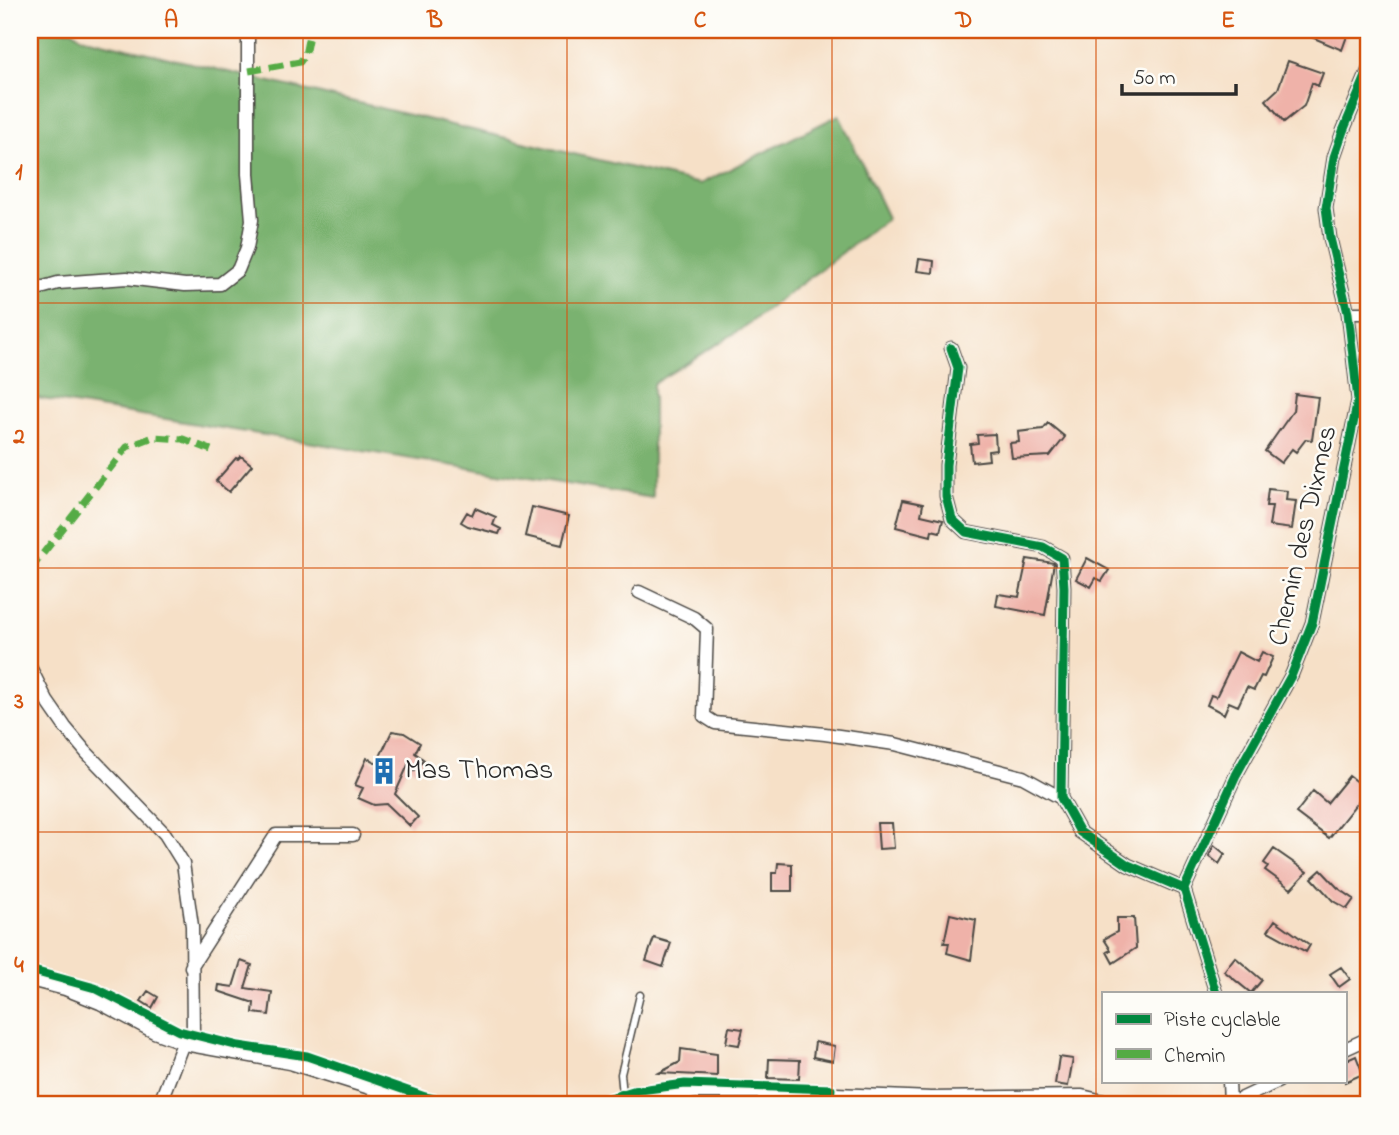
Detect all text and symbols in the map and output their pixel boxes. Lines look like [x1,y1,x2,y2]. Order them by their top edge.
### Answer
text: A [164,5,178,38]
text: B [426,5,443,38]
text: C [694,5,707,38]
text: D [955,5,972,38]
text: E [1221,5,1235,38]
scale bar [1122,52,1236,96]
text: 50 m [1133,64,1176,94]
text: 1 [15,157,23,190]
text: 2 [12,421,25,454]
street label: Chemin des Dixmes [1259,422,1349,650]
text: 3 [13,686,24,719]
place label: Mas Thomas [405,751,553,792]
building icon: Mas Thomas [369,756,399,786]
text: 4 [14,950,24,983]
legend [1102,992,1346,1082]
text: Piste cyclable [1164,1006,1281,1038]
text: Chemin [1164,1042,1225,1072]

